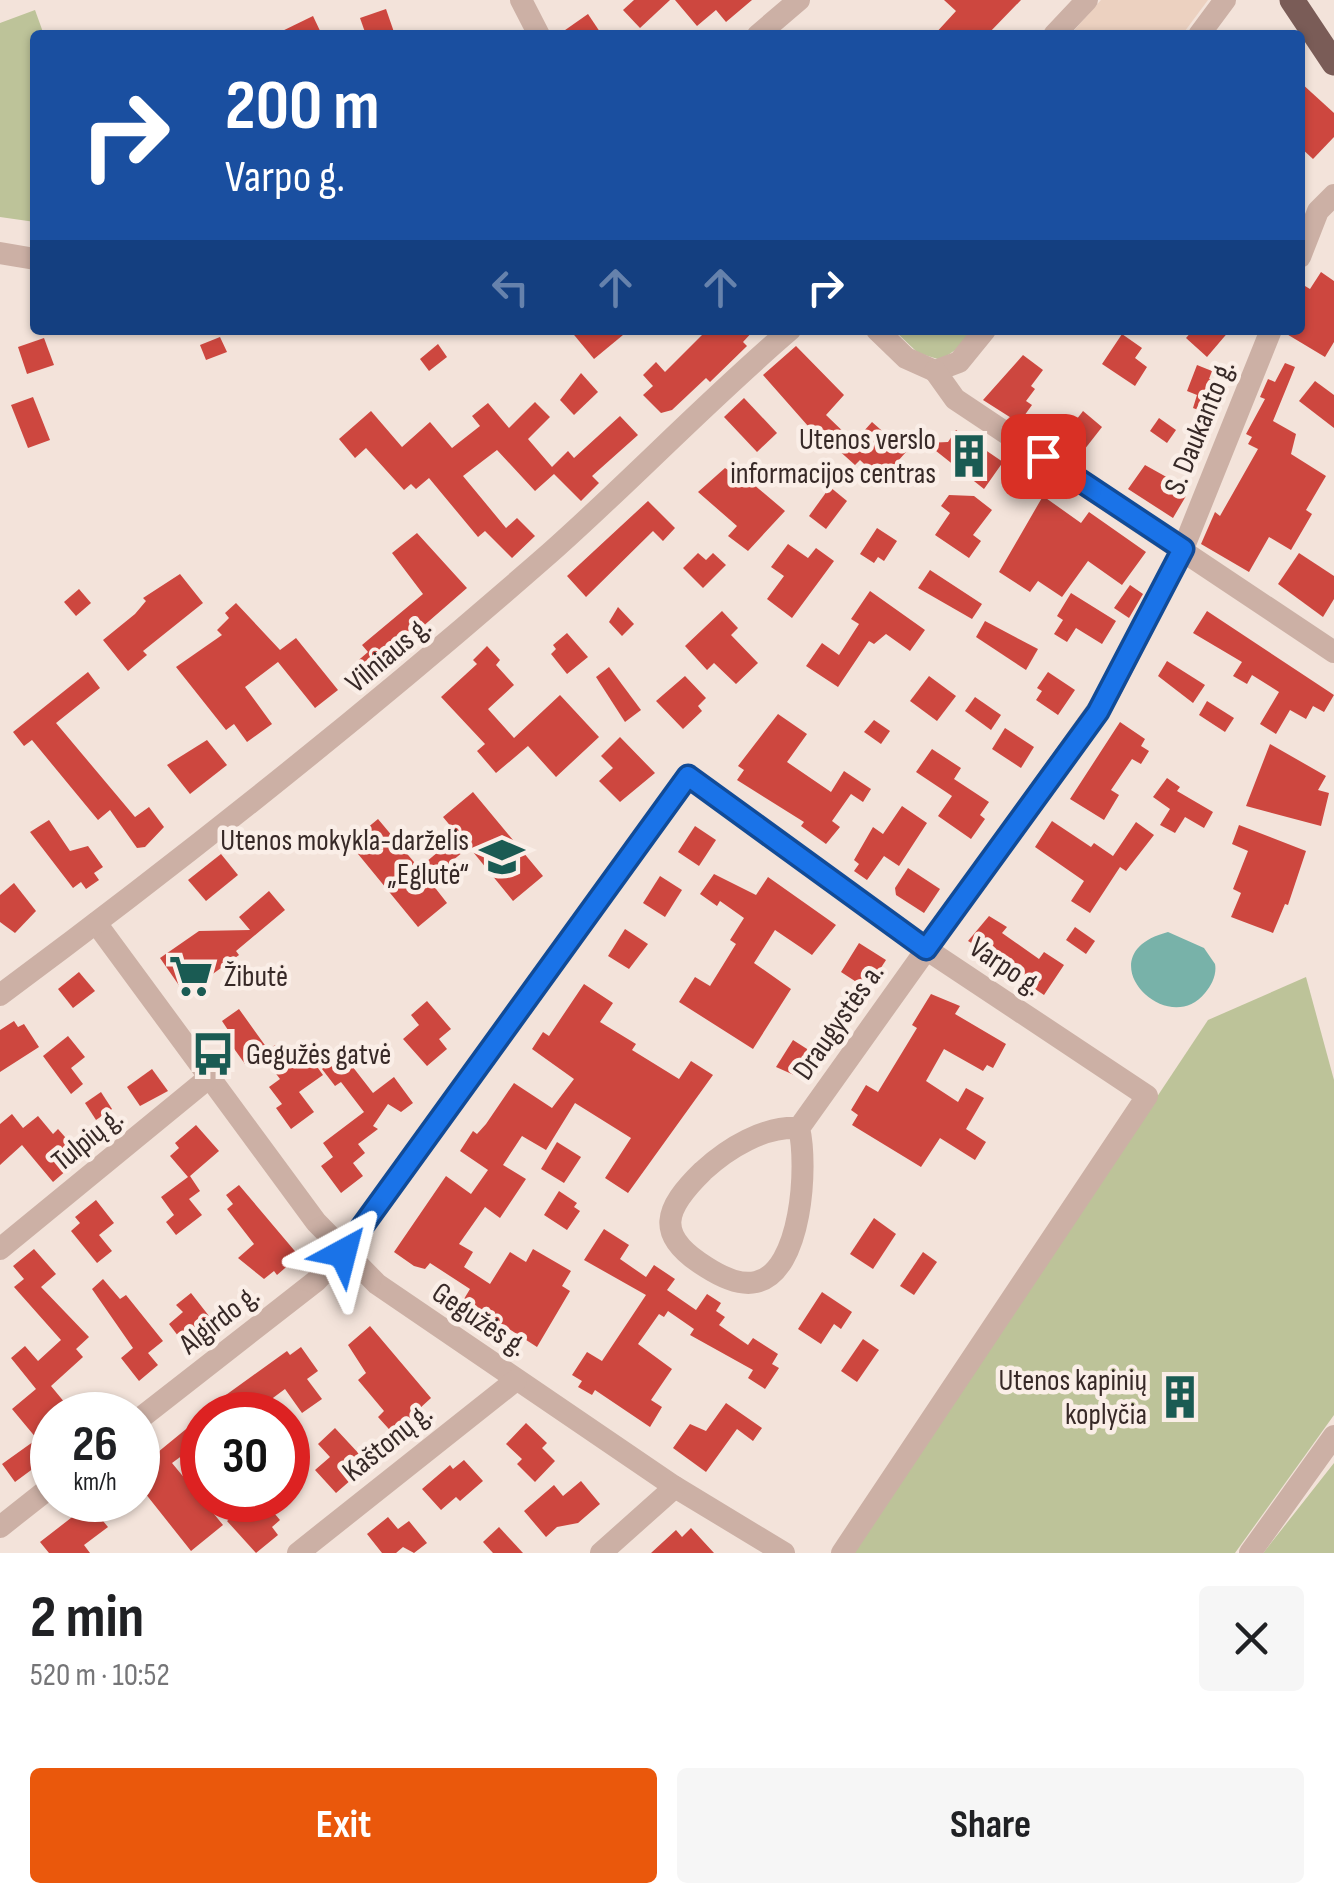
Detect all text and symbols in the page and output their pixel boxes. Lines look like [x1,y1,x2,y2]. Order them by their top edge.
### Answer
text: 200 m [225,65,380,149]
icon: right [60,70,190,200]
text: Varpo g. [225,150,345,205]
icon: left [483,260,538,315]
icon: ahead [588,260,643,315]
icon: ahead [693,260,748,315]
icon: right [798,260,853,315]
street label: S. Daukanto g. [1157,355,1243,500]
pin [1001,414,1086,499]
place label: Utenos verslo informacijos centras [730,422,936,492]
icon: arrive [1016,429,1071,484]
building icon: Utenos verslo informacijos centras [945,432,993,480]
street label: Vilniaus g. [339,609,439,701]
place label: Utenos mokykla-darželis „Eglutė“ [220,823,469,893]
school or university icon: Utenos mokykla-darželis „Eglutė“ [478,833,526,881]
street label: Varpo g. [962,930,1049,1004]
supermarket icon: Žibutė [167,952,215,1000]
street label: Draugystės a. [785,956,892,1087]
place label: Žibutė [224,959,288,995]
bus stop icon: Gegužės gatvė [189,1030,237,1078]
place label: Gegužės gatvė [246,1037,391,1073]
street label: Tulpių g. [45,1100,130,1179]
position arrow [291,1201,395,1305]
street label: Gegužės g. [425,1275,534,1365]
street label: Algirdo g. [172,1277,267,1363]
place label: Utenos kapinių koplyčia [998,1363,1147,1433]
building icon: Utenos kapinių koplyčia [1156,1373,1204,1421]
speed limit sign: 30 [180,1392,310,1522]
street label: Kaštonų g. [336,1396,440,1490]
text: 26 [72,1415,118,1475]
text: km/h [73,1467,117,1498]
text: 2 min [30,1582,144,1654]
button: close [1199,1586,1304,1691]
text: 520 m · 10:52 [30,1656,170,1695]
button: Exit [30,1768,657,1883]
button: Share [677,1768,1304,1883]

